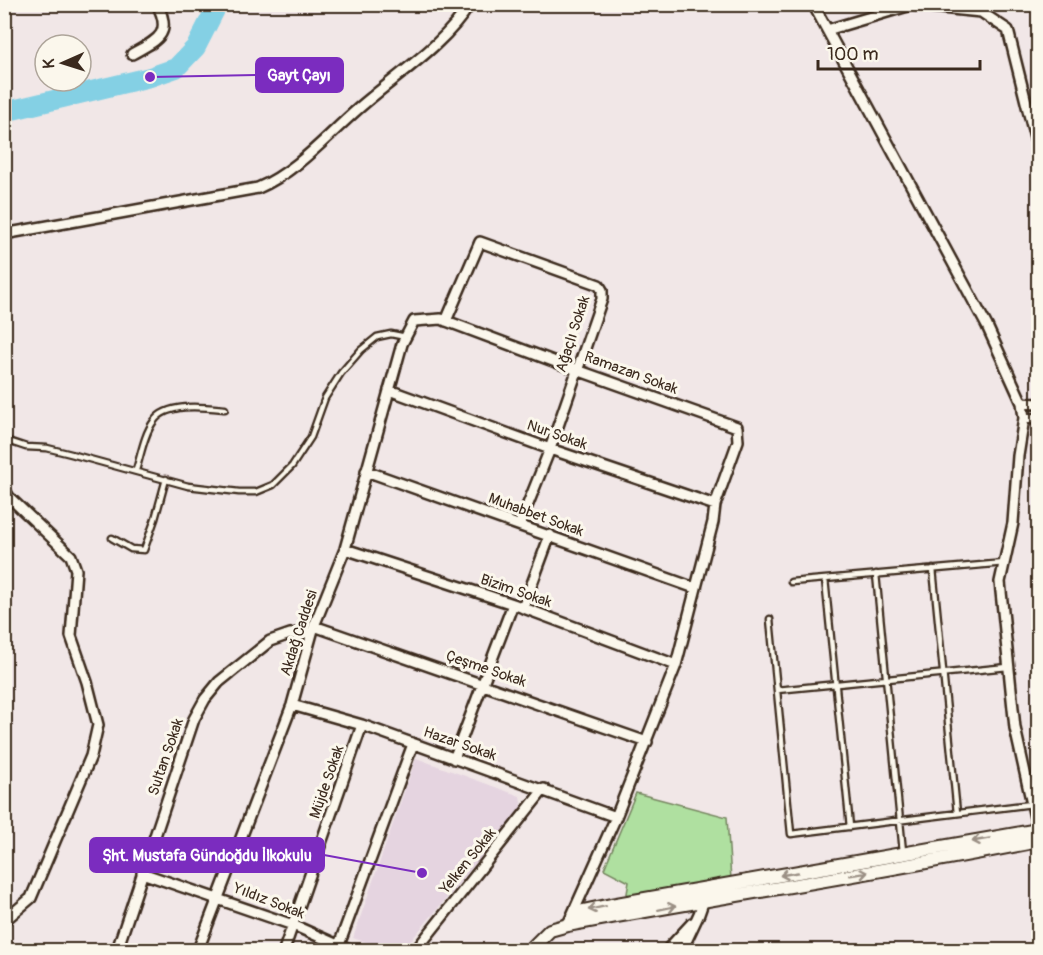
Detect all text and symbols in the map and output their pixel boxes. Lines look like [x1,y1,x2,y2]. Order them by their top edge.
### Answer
north arrow [33,33,93,93]
scale bar [818,33,980,71]
text: 100 m [827,43,879,66]
text: K [39,58,59,69]
callout: Gayt Çayı [256,58,343,92]
text: Gayt Çayı [267,66,331,86]
street label: Ağaçlı Sokak [552,293,595,375]
street label: Ramazan Sokak [582,347,681,399]
street label: Nur Sokak [524,416,590,454]
street label: Muhabbet Sokak [486,489,587,541]
street label: Bizim Sokak [478,570,555,612]
street label: Akdağ Caddesi [276,587,322,678]
street label: Çeşme Sokak [443,646,529,692]
street label: Sultan Sokak [144,715,188,798]
street label: Hazar Sokak [421,723,500,766]
street label: Müjde Sokak [306,742,349,821]
street label: Yelken Sokak [435,824,501,899]
one-way arrow [972,835,991,846]
callout: Şht. Mustafa Gündoğdu İlkokulu [90,838,324,872]
text: Şht. Mustafa Gündoğdu İlkokulu [102,846,312,866]
one-way arrow [780,869,799,880]
one-way arrow [849,869,868,880]
street label: Yıldız Sokak [230,878,308,924]
one-way arrow [588,902,607,914]
one-way arrow [657,902,676,913]

